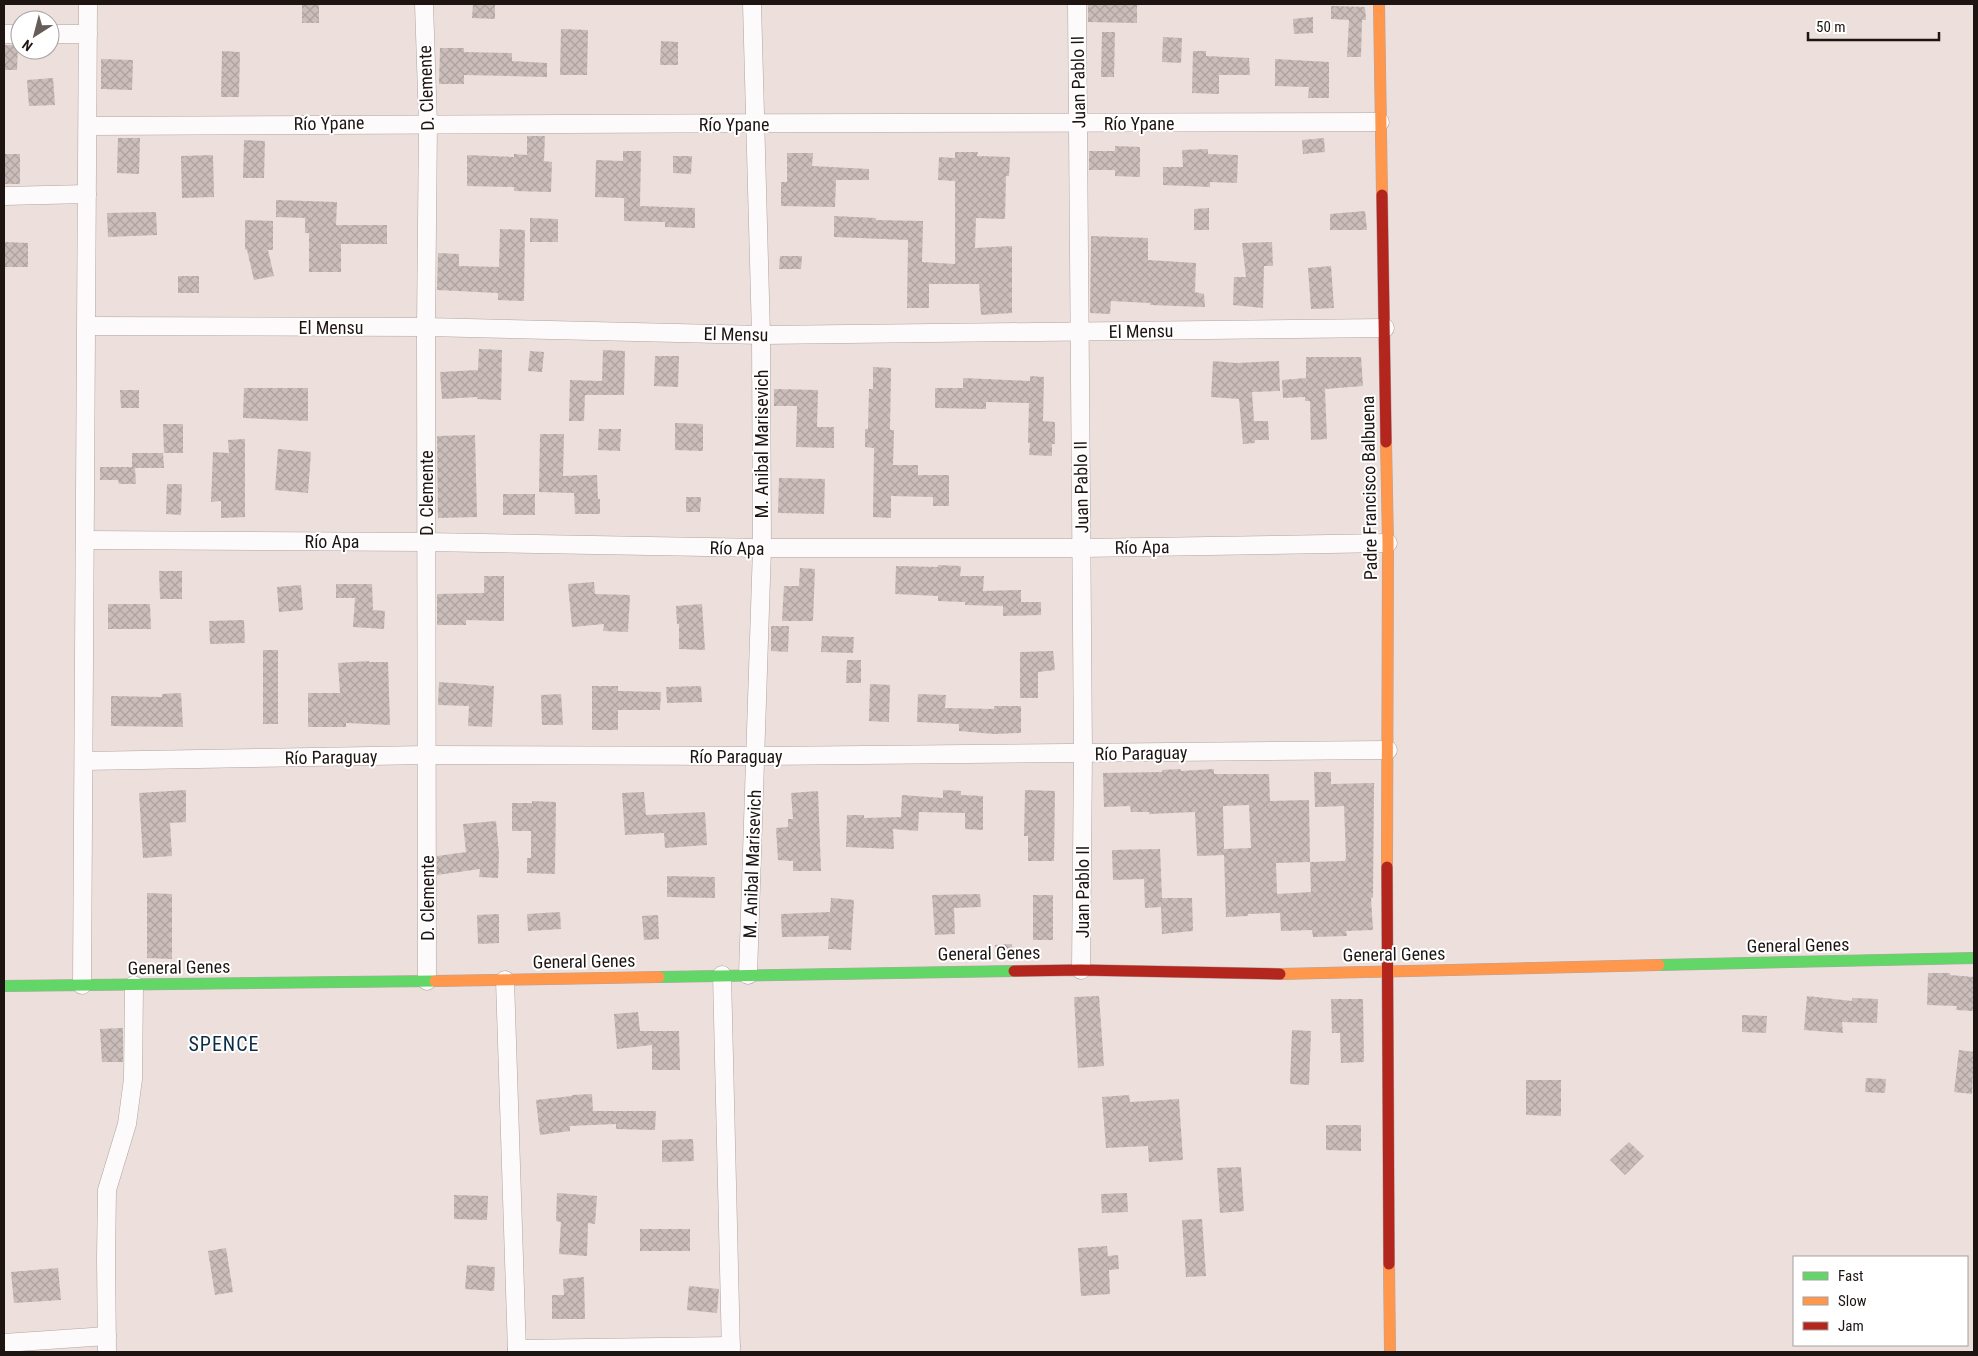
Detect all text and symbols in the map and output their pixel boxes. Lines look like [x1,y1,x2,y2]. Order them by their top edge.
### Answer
north arrow [10,10,60,60]
scale bar [1808,10,1939,42]
text: 50 m [1816,18,1846,36]
street label: Juan Pablo II [1067,36,1089,128]
text: N [19,37,36,55]
street label: D. Clemente [414,45,438,131]
street label: Río Ypane [293,112,365,134]
street label: Río Ypane [1104,113,1174,134]
street label: Río Ypane [699,114,769,135]
street label: El Mensu [299,317,363,338]
street label: El Mensu [1108,320,1174,342]
street label: El Mensu [703,323,769,345]
street label: M. Anibal Marisevich [751,370,772,518]
street label: Padre Francisco Balbuena [1357,396,1381,580]
street label: Juan Pablo II [1070,441,1092,533]
street label: D. Clemente [416,450,437,536]
street label: Río Apa [305,531,359,552]
street label: Río Apa [1114,536,1170,558]
street label: Río Apa [709,537,765,559]
street label: Río Paraguay [1094,742,1188,764]
street label: Río Paraguay [284,746,378,768]
street label: Río Paraguay [690,746,783,767]
street label: M. Anibal Marisevich [739,789,765,939]
street label: Juan Pablo II [1072,846,1093,938]
street label: D. Clemente [417,855,438,941]
street label: General Genes [1746,934,1850,956]
street label: General Genes [937,942,1041,964]
street label: General Genes [1342,943,1446,965]
street label: General Genes [532,950,636,972]
street label: General Genes [127,956,231,978]
district label: SPENCE [188,1032,260,1056]
legend [1793,1256,1968,1346]
text: Fast [1838,1267,1863,1285]
text: Slow [1838,1292,1867,1310]
text: Jam [1838,1317,1864,1335]

